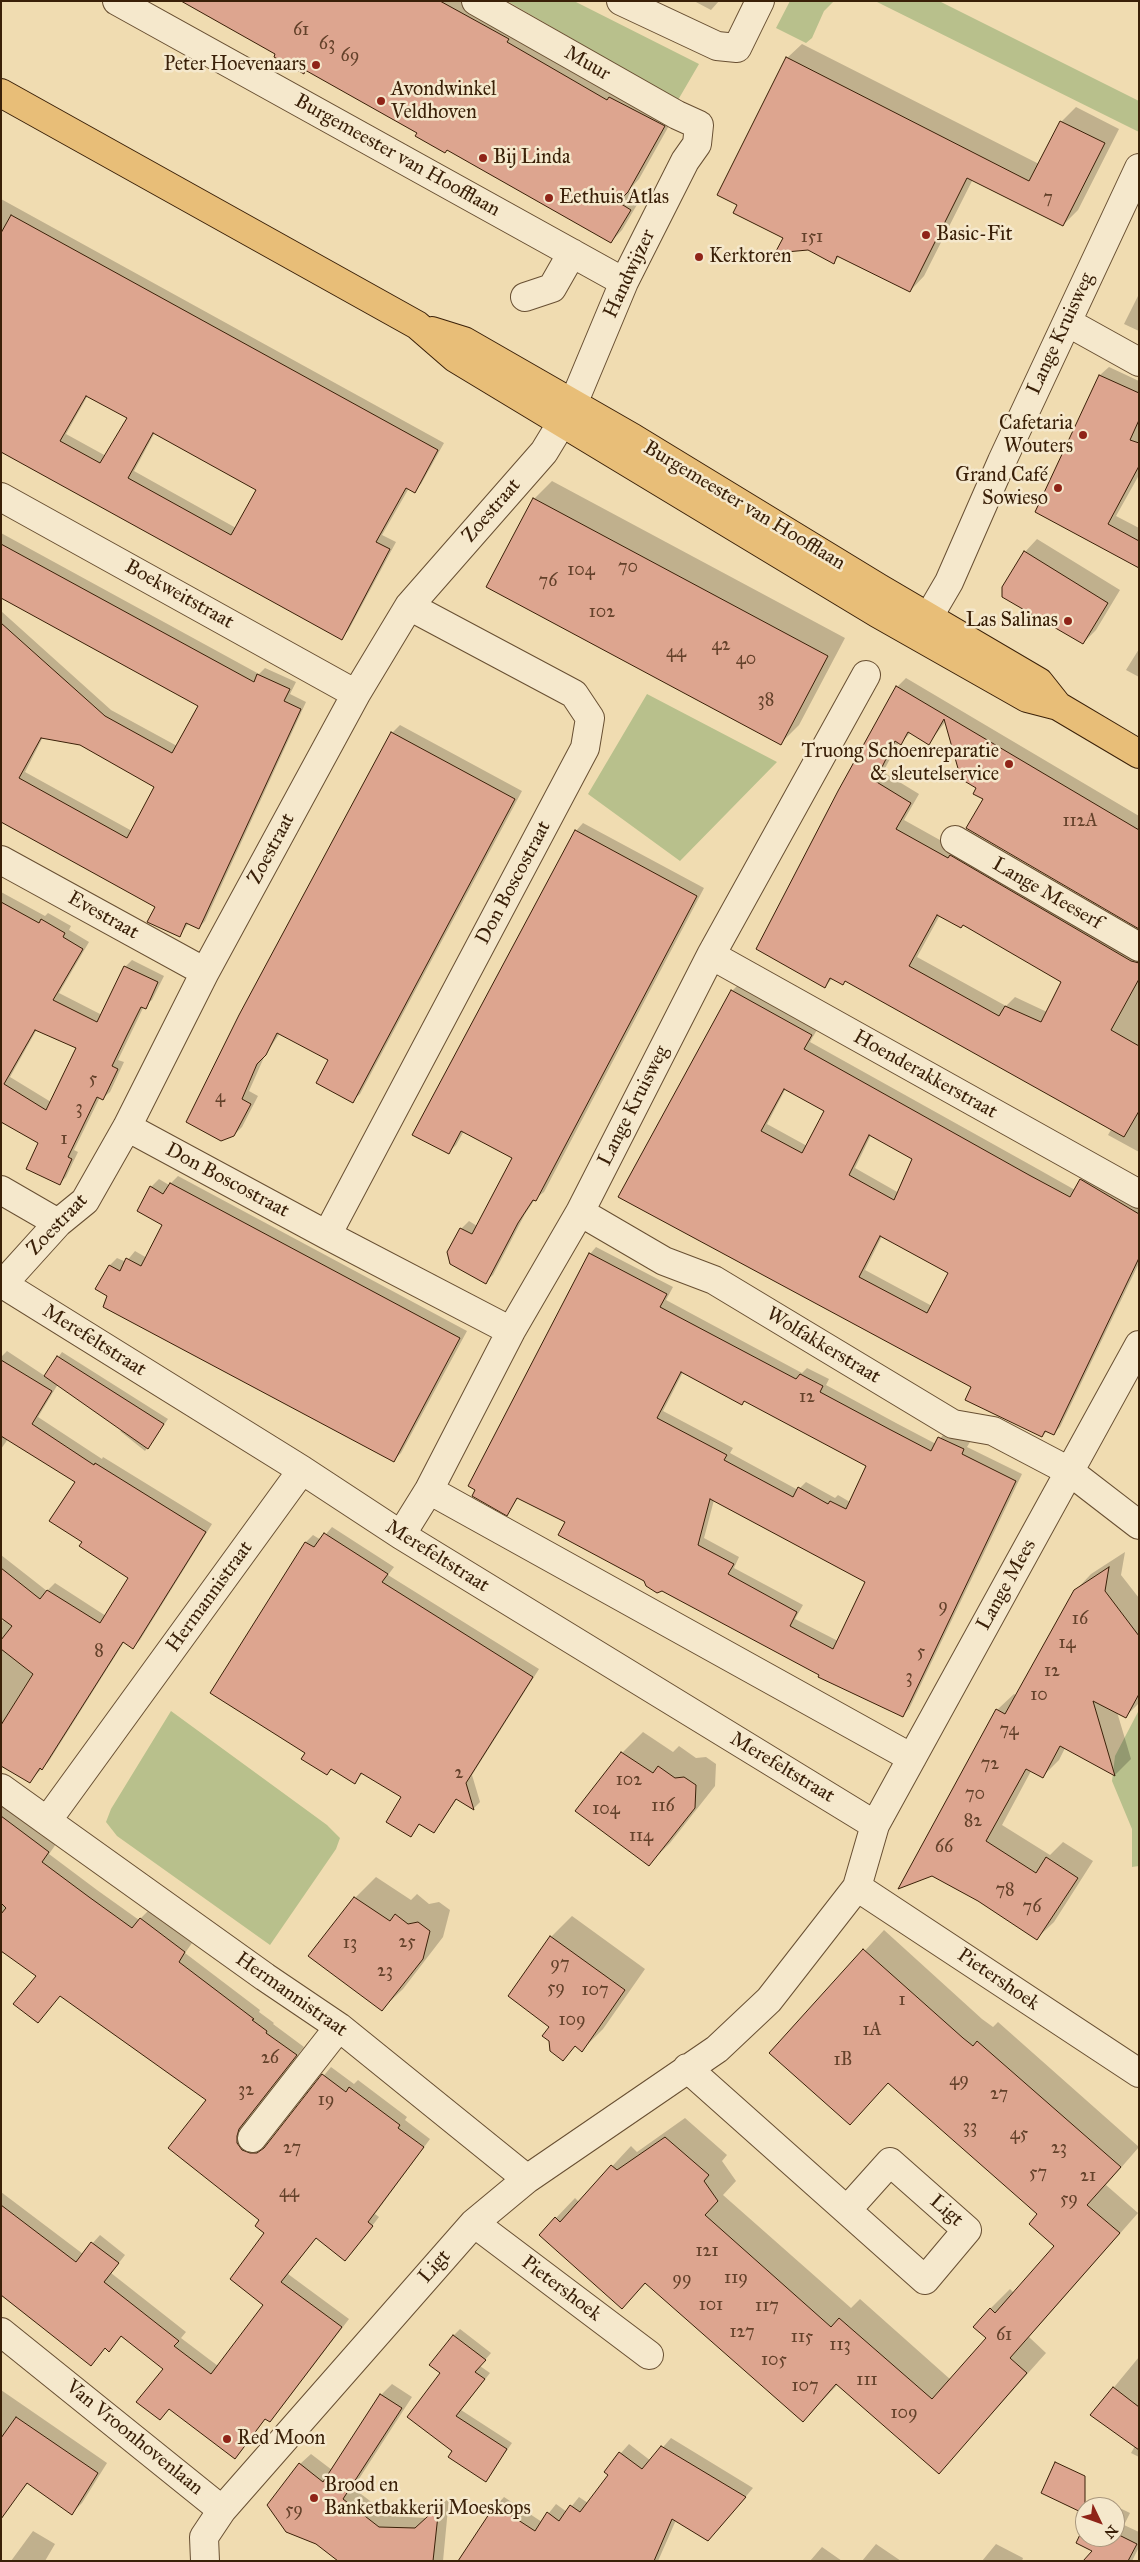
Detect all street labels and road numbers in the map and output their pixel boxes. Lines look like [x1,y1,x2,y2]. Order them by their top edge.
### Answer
street label: Muur [560,41,614,87]
street label: Burgemeester van Hoofflaan [290,89,504,223]
street label: Handwijzer [599,226,661,322]
street label: Lange Kruisweg [1022,269,1100,399]
street label: Burgemeester van Hoofflaan [639,436,849,576]
street label: Zoestraat [458,474,526,548]
street label: Boekweitstraat [120,555,238,635]
street label: Zoestraat [243,809,301,889]
street label: Don Boscostraat [471,817,557,949]
street label: Lange Meeserf [988,853,1106,935]
street label: Evestraat [63,887,143,945]
street label: Hoenderakkerstraat [849,1026,1001,1124]
street label: Lange Kruisweg [593,1042,675,1170]
street label: Don Boscostraat [161,1138,293,1224]
street label: Zoestraat [23,1189,93,1261]
street label: Merefeltstraat [38,1300,150,1382]
street label: Wolfakkerstraat [762,1302,884,1390]
street label: Merefeltstraat [381,1516,493,1598]
street label: Lange Mees [972,1535,1042,1635]
street label: Hermannistraat [162,1537,258,1657]
street label: Merefeltstraat [725,1727,839,1809]
street label: Pietershoek [952,1944,1044,2016]
street label: Hermannistraat [230,1948,352,2042]
street label: Ligt [924,2190,968,2232]
street label: Ligt [414,2245,456,2289]
street label: Pietershoek [516,2251,606,2327]
street label: Van Vroonhovenlaan [60,2375,208,2501]

